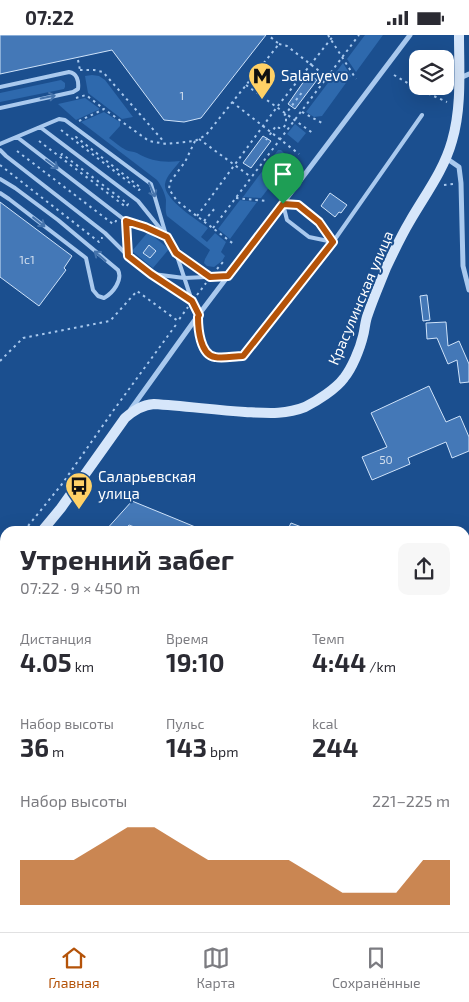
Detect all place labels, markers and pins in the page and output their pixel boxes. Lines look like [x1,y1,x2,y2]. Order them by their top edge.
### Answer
metro station icon: Salaryevo [247,61,277,100]
place label: Salaryevo [281,66,349,84]
pin [262,153,304,204]
place label: Саларьевская улица [98,467,196,503]
bus stop icon: Саларьевская улица [64,471,94,510]

